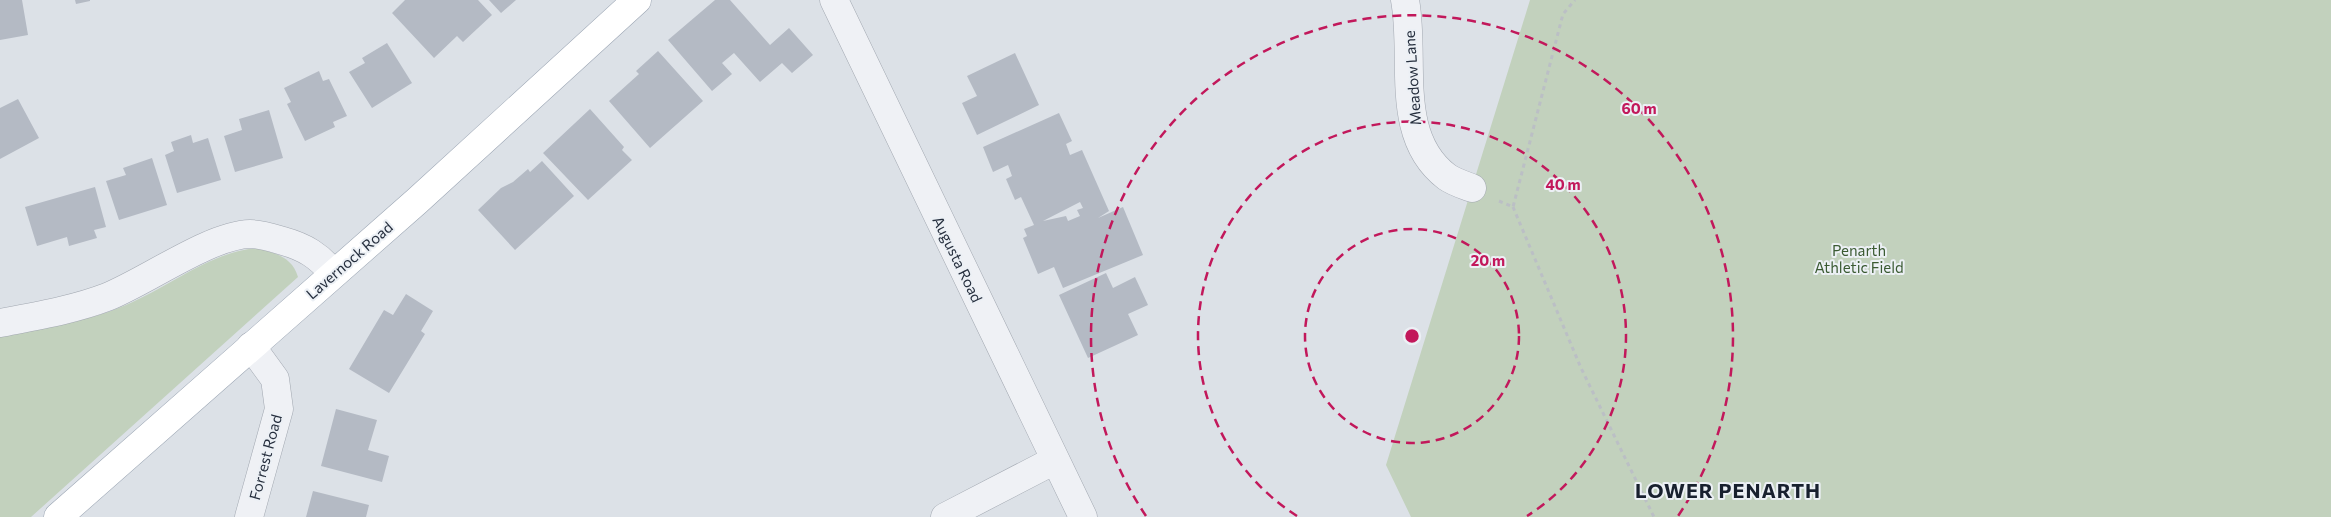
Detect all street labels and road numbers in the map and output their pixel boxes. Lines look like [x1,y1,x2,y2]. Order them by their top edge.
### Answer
street label: Meadow Lane [1400,30,1424,126]
street label: Augusta Road [929,213,987,305]
street label: Lavernock Road [302,218,396,302]
street label: Forrest Road [245,412,285,502]

